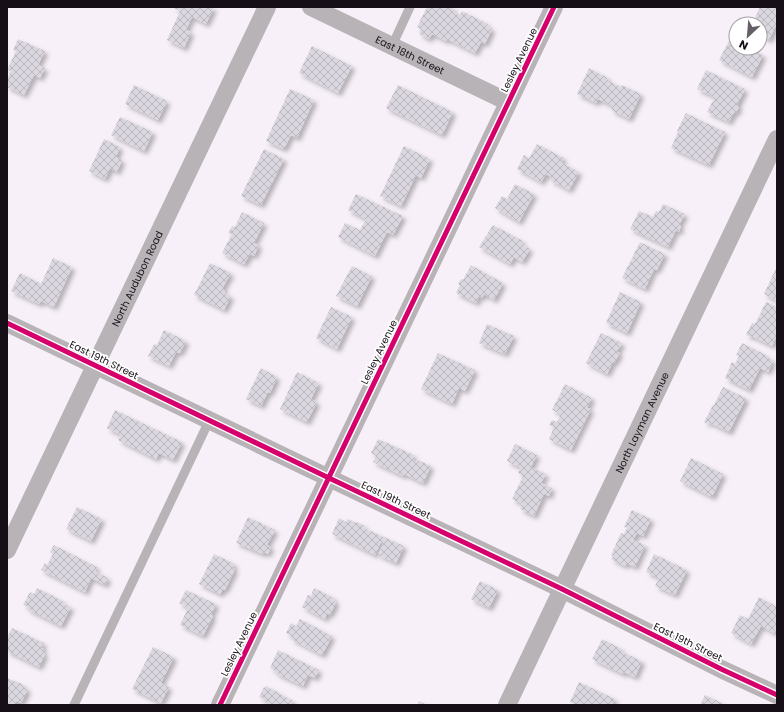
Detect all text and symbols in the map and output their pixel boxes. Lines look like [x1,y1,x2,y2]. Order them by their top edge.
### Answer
north arrow [728,16,768,56]
street label: Lesley Avenue [497,25,541,95]
street label: East 18th Street [373,32,447,78]
text: N [736,36,751,54]
street label: North Audubon Road [108,228,166,329]
street label: Lesley Avenue [357,317,401,387]
street label: East 19th Street [67,337,141,383]
street label: North Layman Avenue [611,369,672,476]
street label: East 19th Street [359,477,433,523]
street label: Lesley Avenue [217,609,261,679]
street label: East 19th Street [651,619,725,665]

